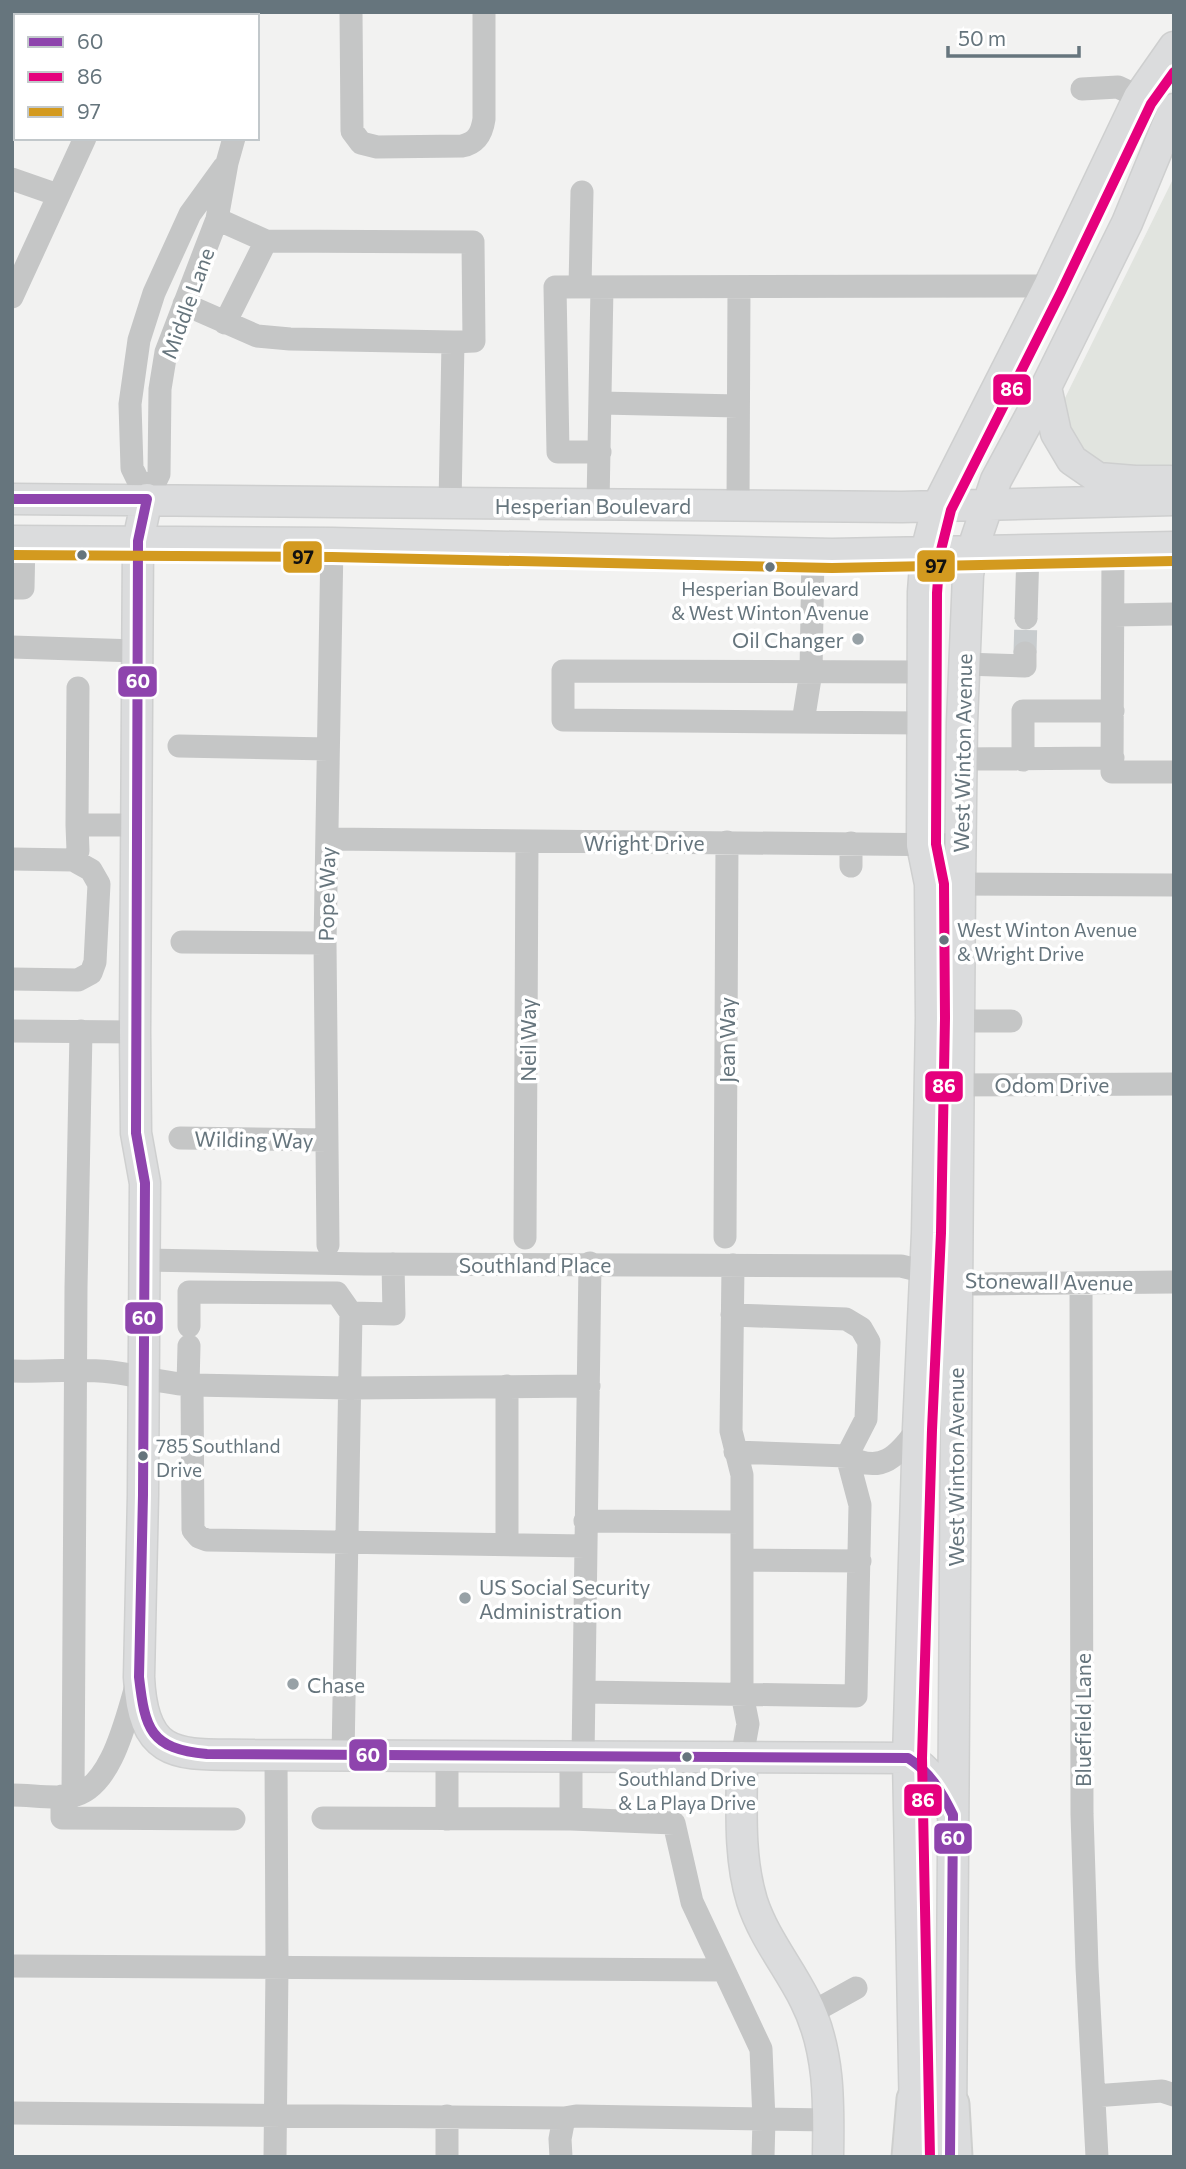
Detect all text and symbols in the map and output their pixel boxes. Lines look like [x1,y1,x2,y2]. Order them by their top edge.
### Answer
legend [14,14,259,140]
scale bar [948,14,1079,58]
text: 50 m [958,25,1006,50]
text: 60 [77,28,103,53]
text: 86 [77,63,103,88]
text: 97 [77,98,101,123]
street label: Middle Lane [155,244,219,362]
line badge: 86 [992,373,1032,406]
text: 86 [1000,377,1024,400]
street label: Hesperian Boulevard [495,493,691,518]
line badge: 97 [282,540,323,574]
text: 97 [292,545,314,568]
unlabelled marker [75,548,89,562]
line badge: 97 [916,549,956,583]
text: 97 [925,554,947,577]
marker: Hesperian Boulevard & West Winton Avenue [763,560,777,574]
place label: Hesperian Boulevard & West Winton Avenue [671,577,869,624]
place label: Oil Changer [732,627,844,652]
marker: Oil Changer [850,631,866,647]
street label: West Winton Avenue [948,653,976,853]
line badge: 60 [117,665,158,698]
text: 60 [126,669,150,692]
street label: Wright Drive [584,830,704,855]
street label: Pope Way [313,846,339,942]
place label: West Winton Avenue & Wright Drive [957,918,1137,965]
marker: West Winton Avenue & Wright Drive [937,933,951,947]
street label: Jean Way [714,997,739,1083]
street label: Neil Way [515,998,540,1082]
line badge: 86 [924,1070,964,1103]
street label: Odom Drive [995,1072,1109,1097]
text: 86 [932,1074,956,1097]
street label: Wilding Way [194,1125,314,1153]
street label: Southland Place [459,1252,611,1277]
street label: Stonewall Avenue [965,1267,1133,1295]
line badge: 60 [124,1301,164,1335]
text: 60 [132,1306,156,1329]
street label: West Winton Avenue [943,1367,968,1567]
place label: 785 Southland Drive [156,1434,280,1481]
marker: 785 Southland Drive [136,1449,150,1463]
place label: US Social Security Administration [479,1574,651,1623]
marker: US Social Security Administration [457,1590,473,1606]
street label: Bluefield Lane [1070,1653,1095,1787]
place label: Chase [307,1672,365,1697]
marker: Chase [285,1676,301,1692]
line badge: 60 [348,1738,388,1772]
text: 60 [356,1743,380,1766]
marker: Southland Drive & La Playa Drive [680,1750,694,1764]
place label: Southland Drive & La Playa Drive [618,1767,756,1814]
line badge: 86 [903,1783,943,1817]
text: 86 [911,1788,935,1811]
line badge: 60 [933,1822,973,1855]
text: 60 [941,1826,965,1849]

